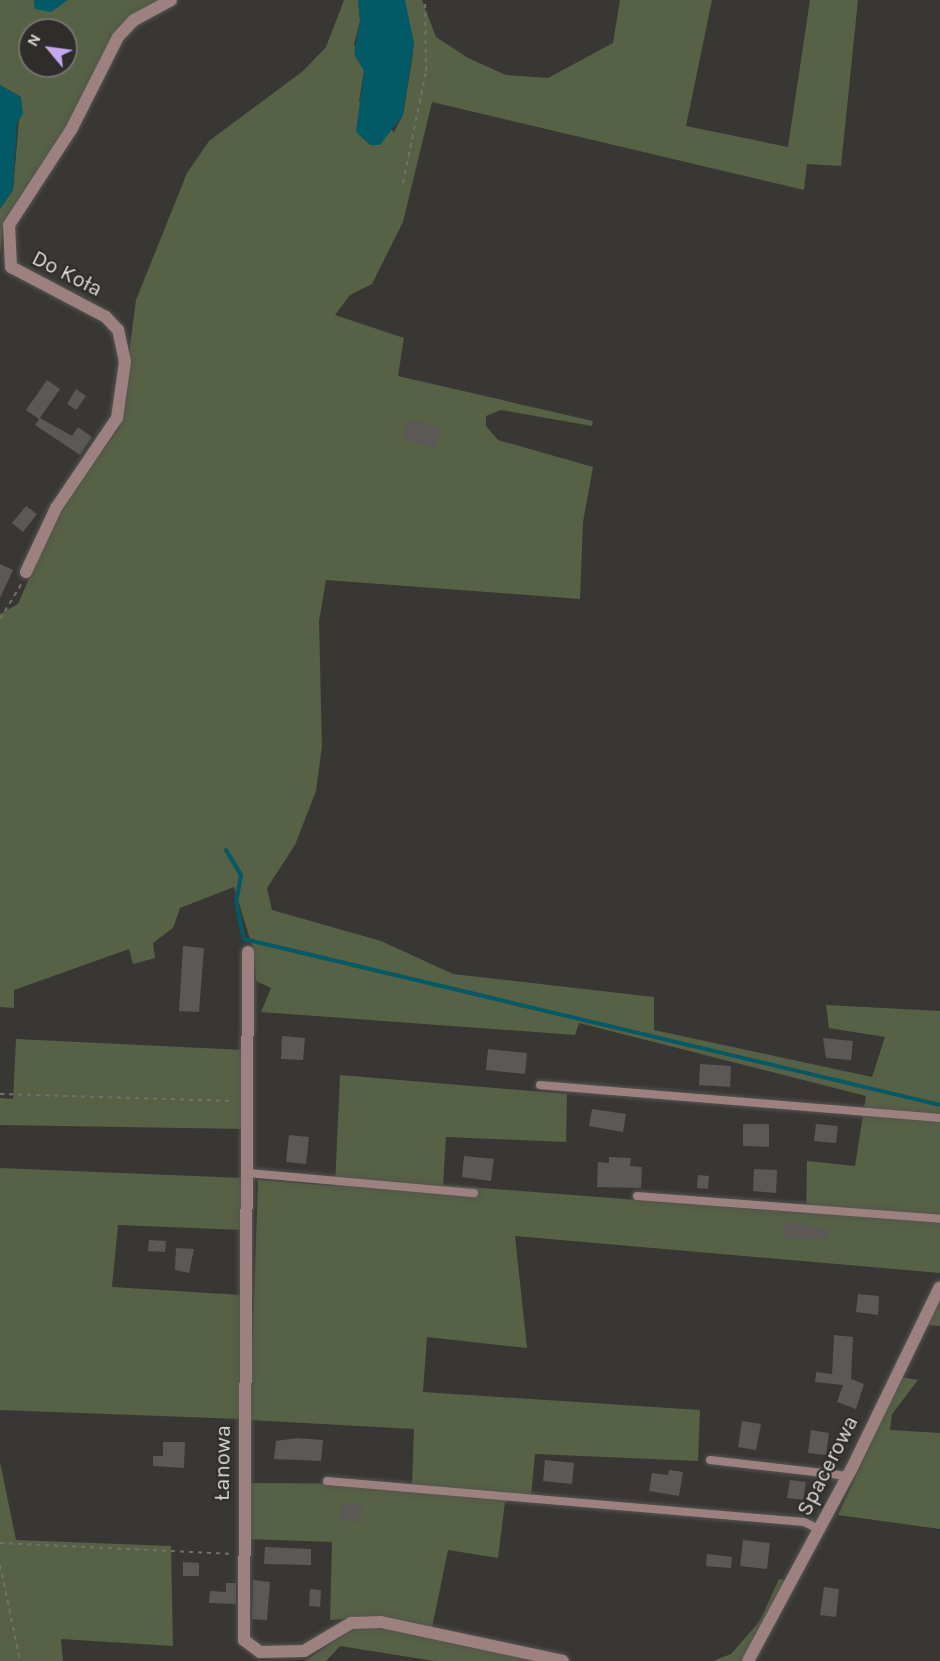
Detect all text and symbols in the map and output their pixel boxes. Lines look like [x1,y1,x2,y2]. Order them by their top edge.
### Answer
north arrow [18,18,78,78]
text: N [22,30,45,50]
street label: Do Koła [27,245,107,303]
street label: Spacerowa [792,1411,864,1521]
street label: Łanowa [209,1425,237,1501]

